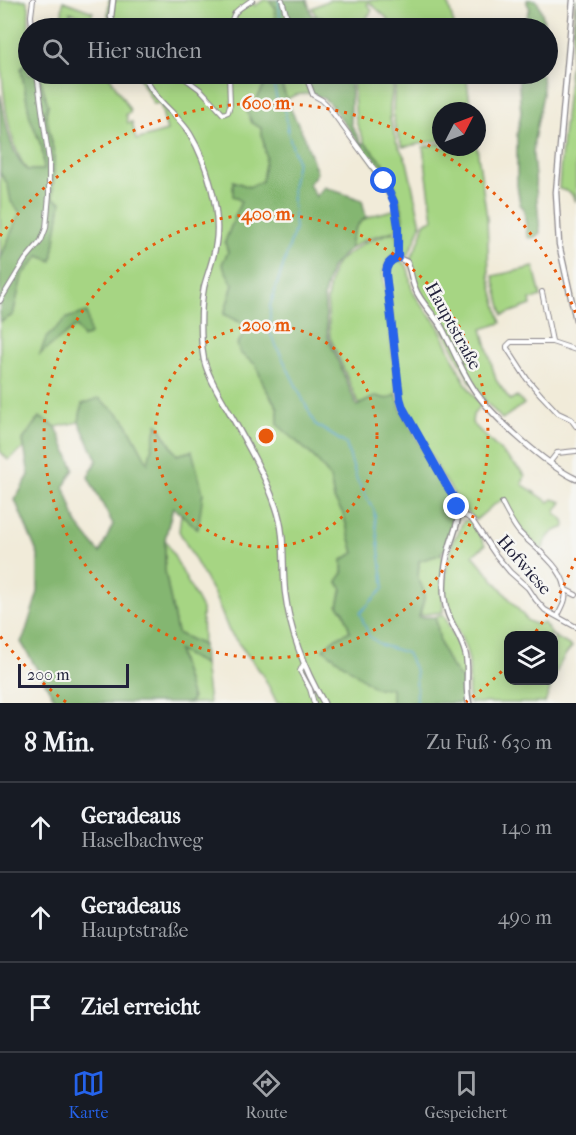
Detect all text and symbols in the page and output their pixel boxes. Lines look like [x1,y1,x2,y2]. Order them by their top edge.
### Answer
search box [18,18,558,84]
icon: search [39,35,72,68]
text: Hier suchen [87,38,202,64]
text: 600 m [242,93,291,114]
north arrow [432,102,486,156]
route start [370,167,396,193]
text: 400 m [240,204,292,225]
street label: Hauptstraße [420,279,486,373]
text: 200 m [242,315,291,336]
centre of rings [256,426,276,446]
route end [443,493,469,519]
street label: Hofwiese [492,531,556,599]
map controls [504,631,558,685]
button: layers [504,631,558,685]
scale bar [18,661,129,688]
text: 200 m [27,665,70,684]
text: 8 Min. [24,727,94,758]
text: Zu Fuß · 630 m [426,731,552,754]
text: Geradeaus [81,803,181,829]
icon: ahead [24,811,57,844]
text: 140 m [501,816,552,839]
text: Haselbachweg [81,829,203,852]
text: Geradeaus [81,893,181,919]
icon: ahead [24,901,57,934]
text: 490 m [498,906,552,929]
text: Hauptstraße [81,919,188,942]
icon: arrive [24,991,57,1024]
text: Ziel erreicht [81,994,200,1020]
tab: Karte [69,1067,108,1122]
tab: Route [245,1067,287,1122]
tab: Gespeichert [425,1067,507,1122]

